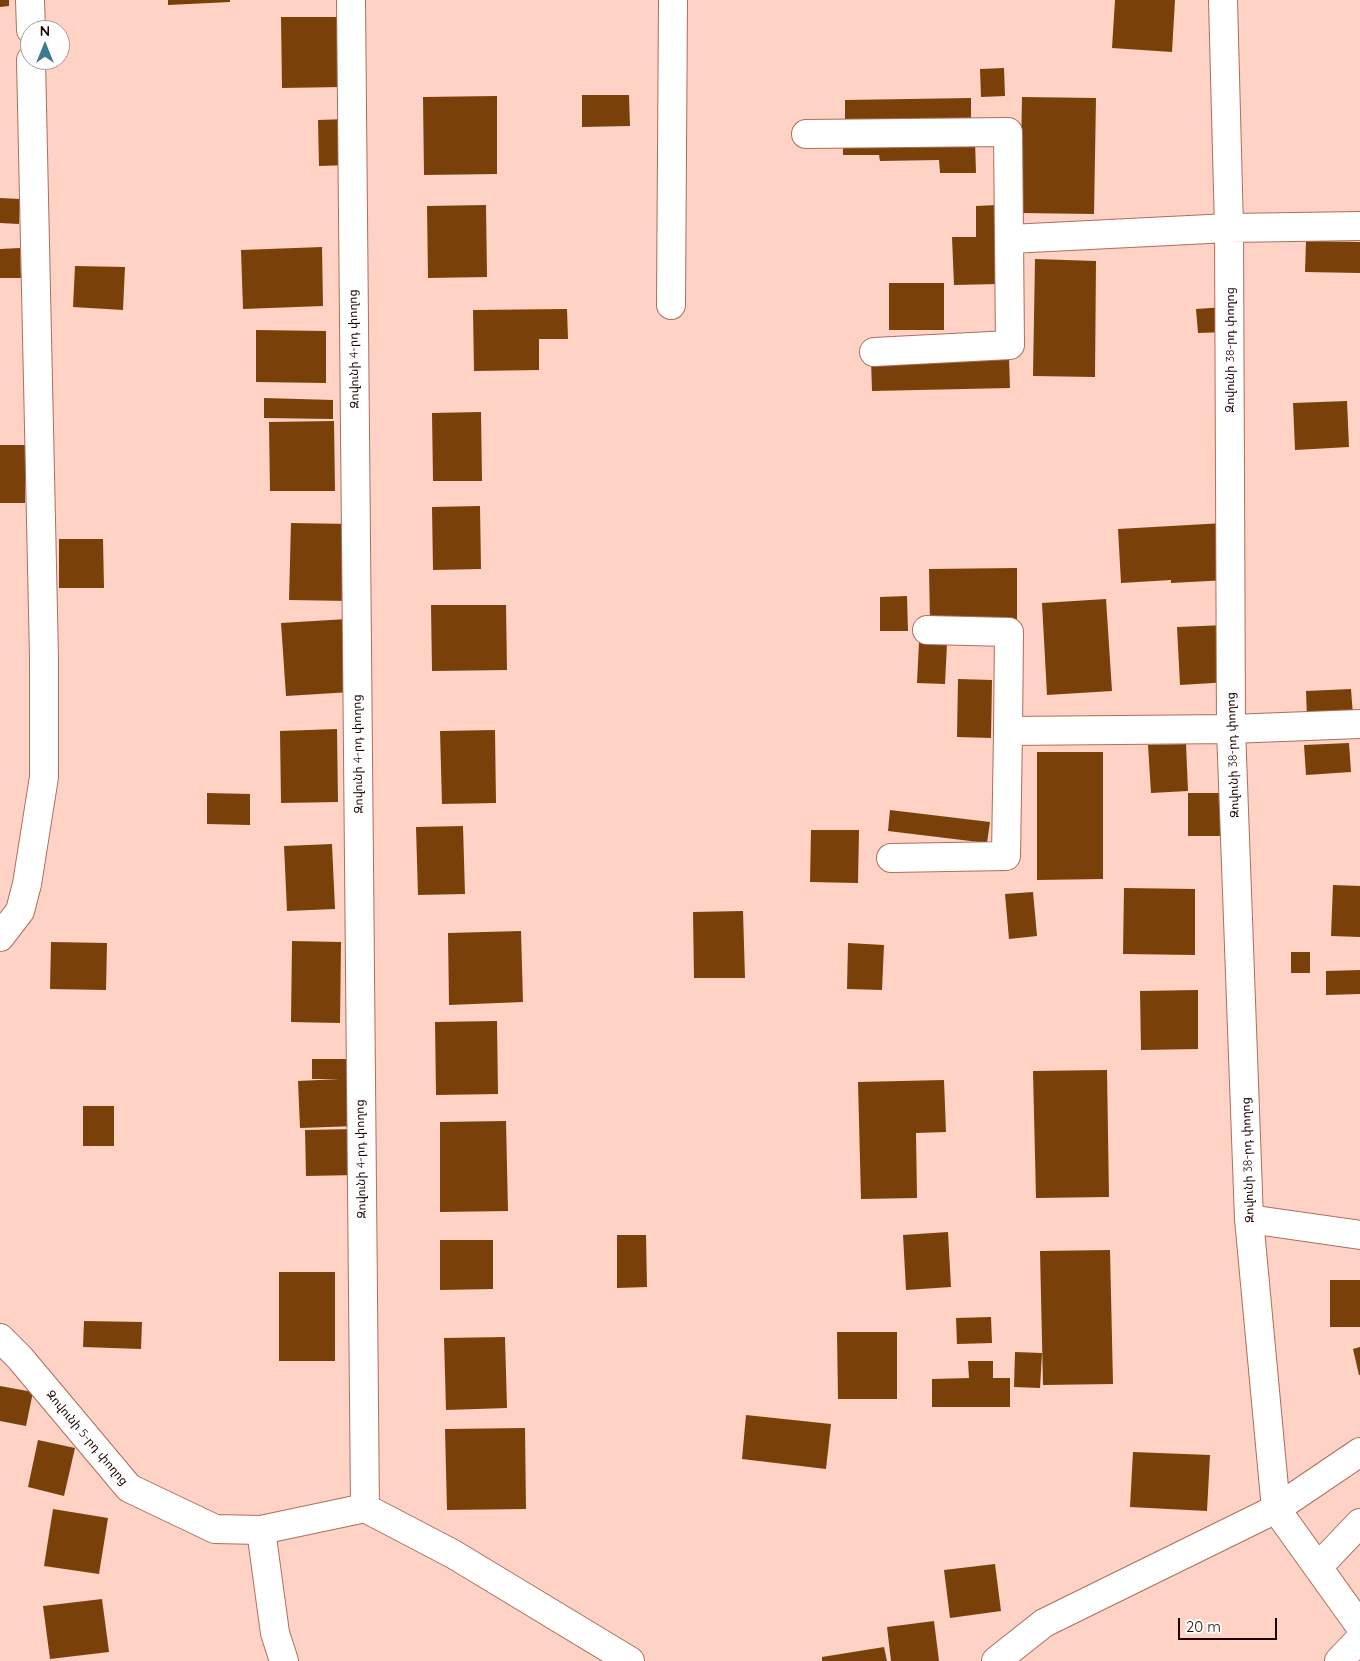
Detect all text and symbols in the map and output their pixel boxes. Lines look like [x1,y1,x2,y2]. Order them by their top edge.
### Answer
north arrow [20,20,70,70]
text: N [40,22,50,40]
street label: Զովունի 38-րդ փողոց [1223,287,1237,413]
street label: Զովունի 4-րդ փողոց [346,289,362,409]
street label: Զովունի 38-րդ փողոց [1224,692,1242,818]
street label: Զովունի 4-րդ փողոց [350,694,366,814]
street label: Զովունի 38-րդ փողոց [1239,1097,1257,1223]
street label: Զովունի 4-րդ փողոց [353,1099,369,1219]
street label: Զովունի 5-րդ փողոց [43,1388,131,1488]
scale bar [1180,1608,1279,1640]
text: 20 m [1186,1617,1221,1636]

